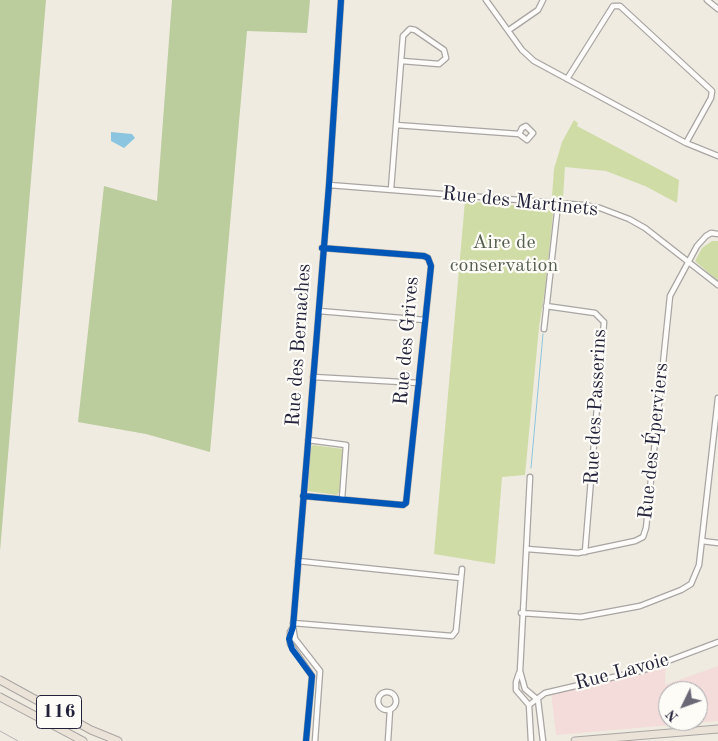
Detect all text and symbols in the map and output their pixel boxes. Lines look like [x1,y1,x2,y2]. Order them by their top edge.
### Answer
street label: Rue des Martinets [441,182,599,222]
park label: Aire de conservation [450,231,558,278]
street label: Rue des Bernaches [281,263,317,427]
street label: Rue des Grives [389,276,425,406]
street label: Rue des Passerins [580,328,612,486]
street label: Rue des Éperviers [634,361,674,521]
street label: Rue Lavoie [572,648,672,696]
north arrow [658,681,708,731]
road number: 116 [36,696,82,729]
text: N [664,707,681,724]

